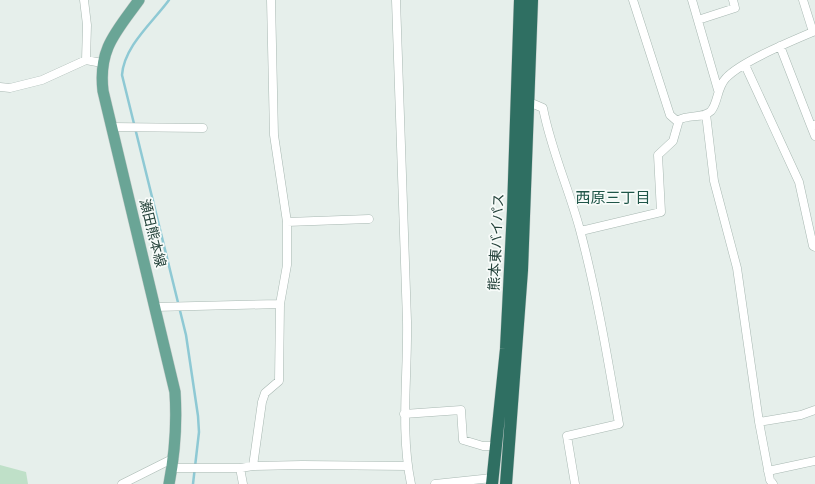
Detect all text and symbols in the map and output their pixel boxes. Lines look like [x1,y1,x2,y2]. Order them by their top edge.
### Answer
district label: 西原三丁目 [575,189,651,207]
street label: 熊本東バイパス [485,193,508,291]
street label: 瀬田熊本線 [136,197,169,269]

